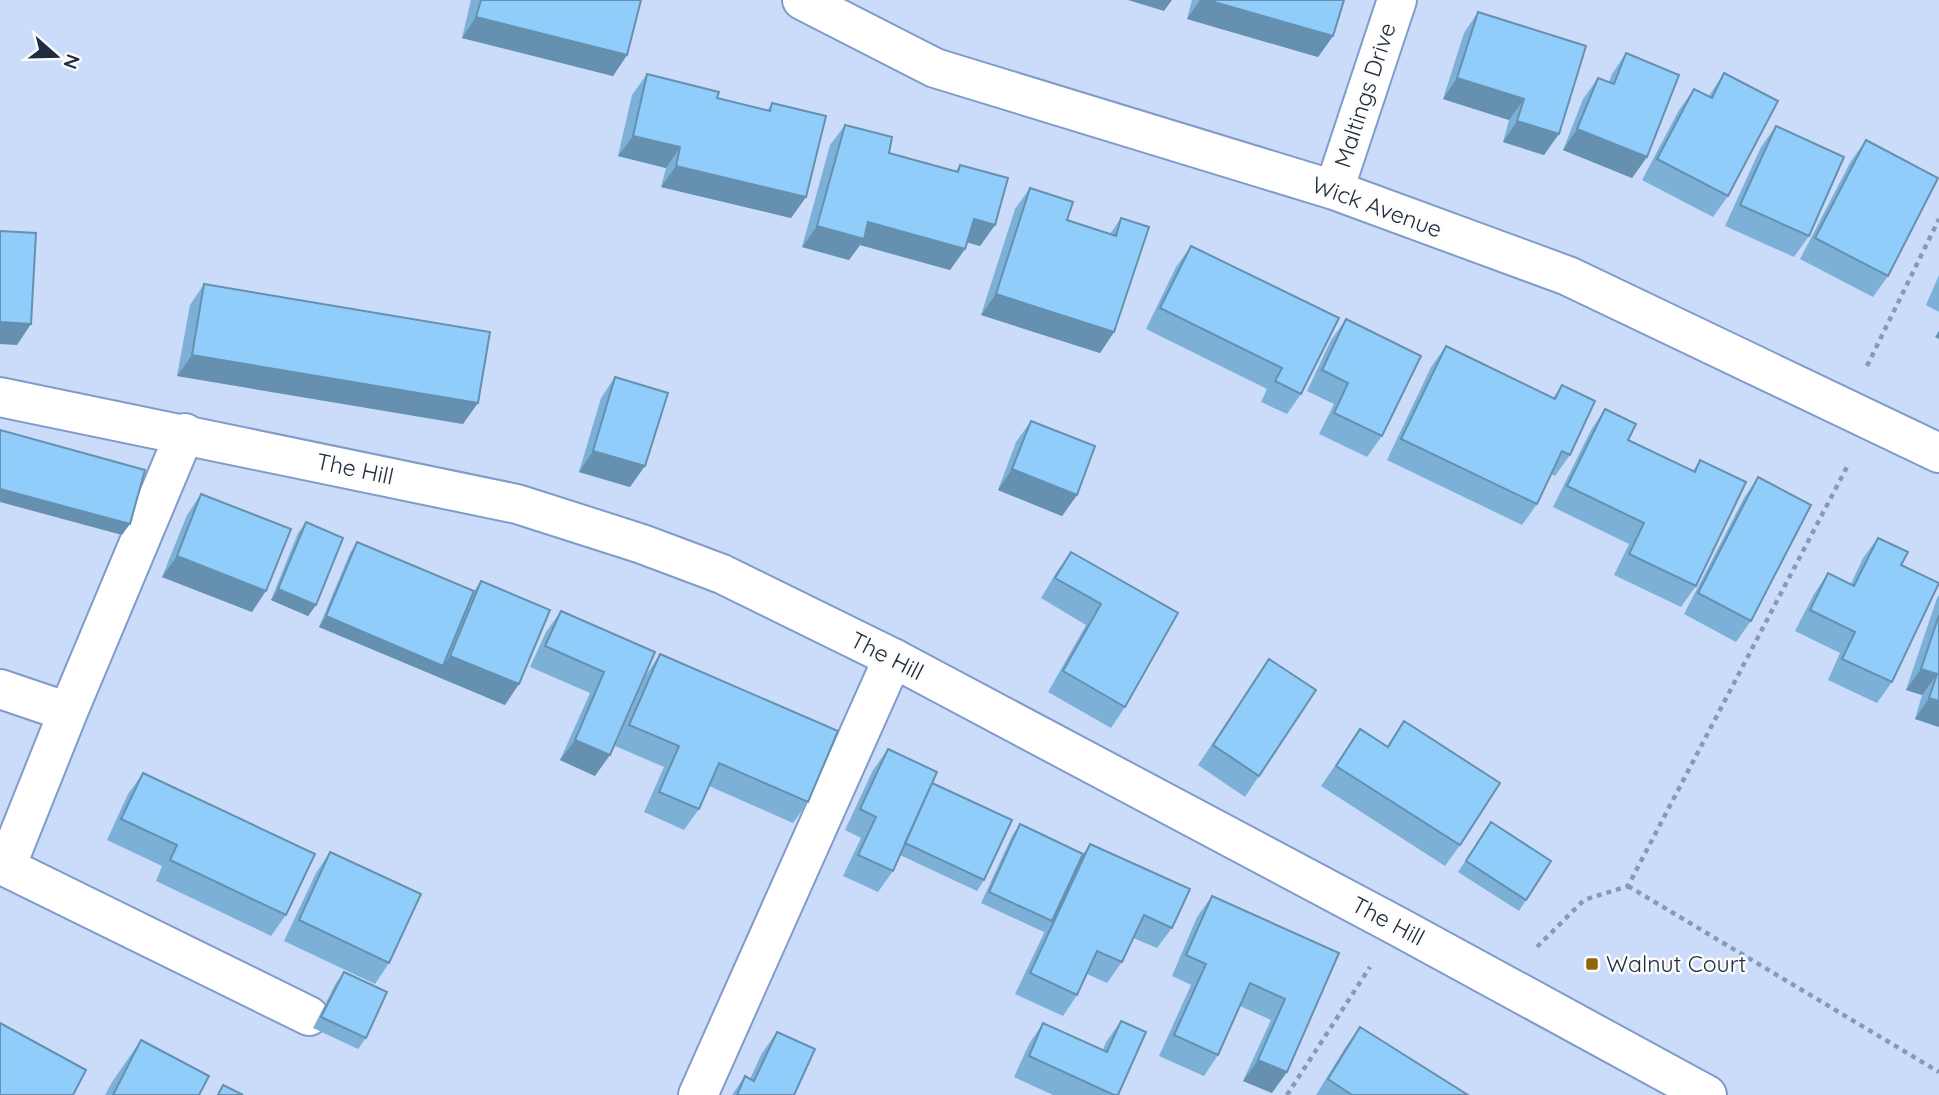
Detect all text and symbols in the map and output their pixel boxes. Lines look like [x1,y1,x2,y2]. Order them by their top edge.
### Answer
street label: Maltings Drive [1327,19,1402,171]
north arrow [21,21,91,91]
text: N [58,51,86,72]
street label: Wick Avenue [1308,170,1446,243]
street label: The Hill [314,446,396,491]
street label: The Hill [846,625,929,686]
street label: The Hill [1347,889,1430,952]
place label: Walnut Court [1606,949,1747,978]
marker: Walnut Court [1584,956,1600,972]

